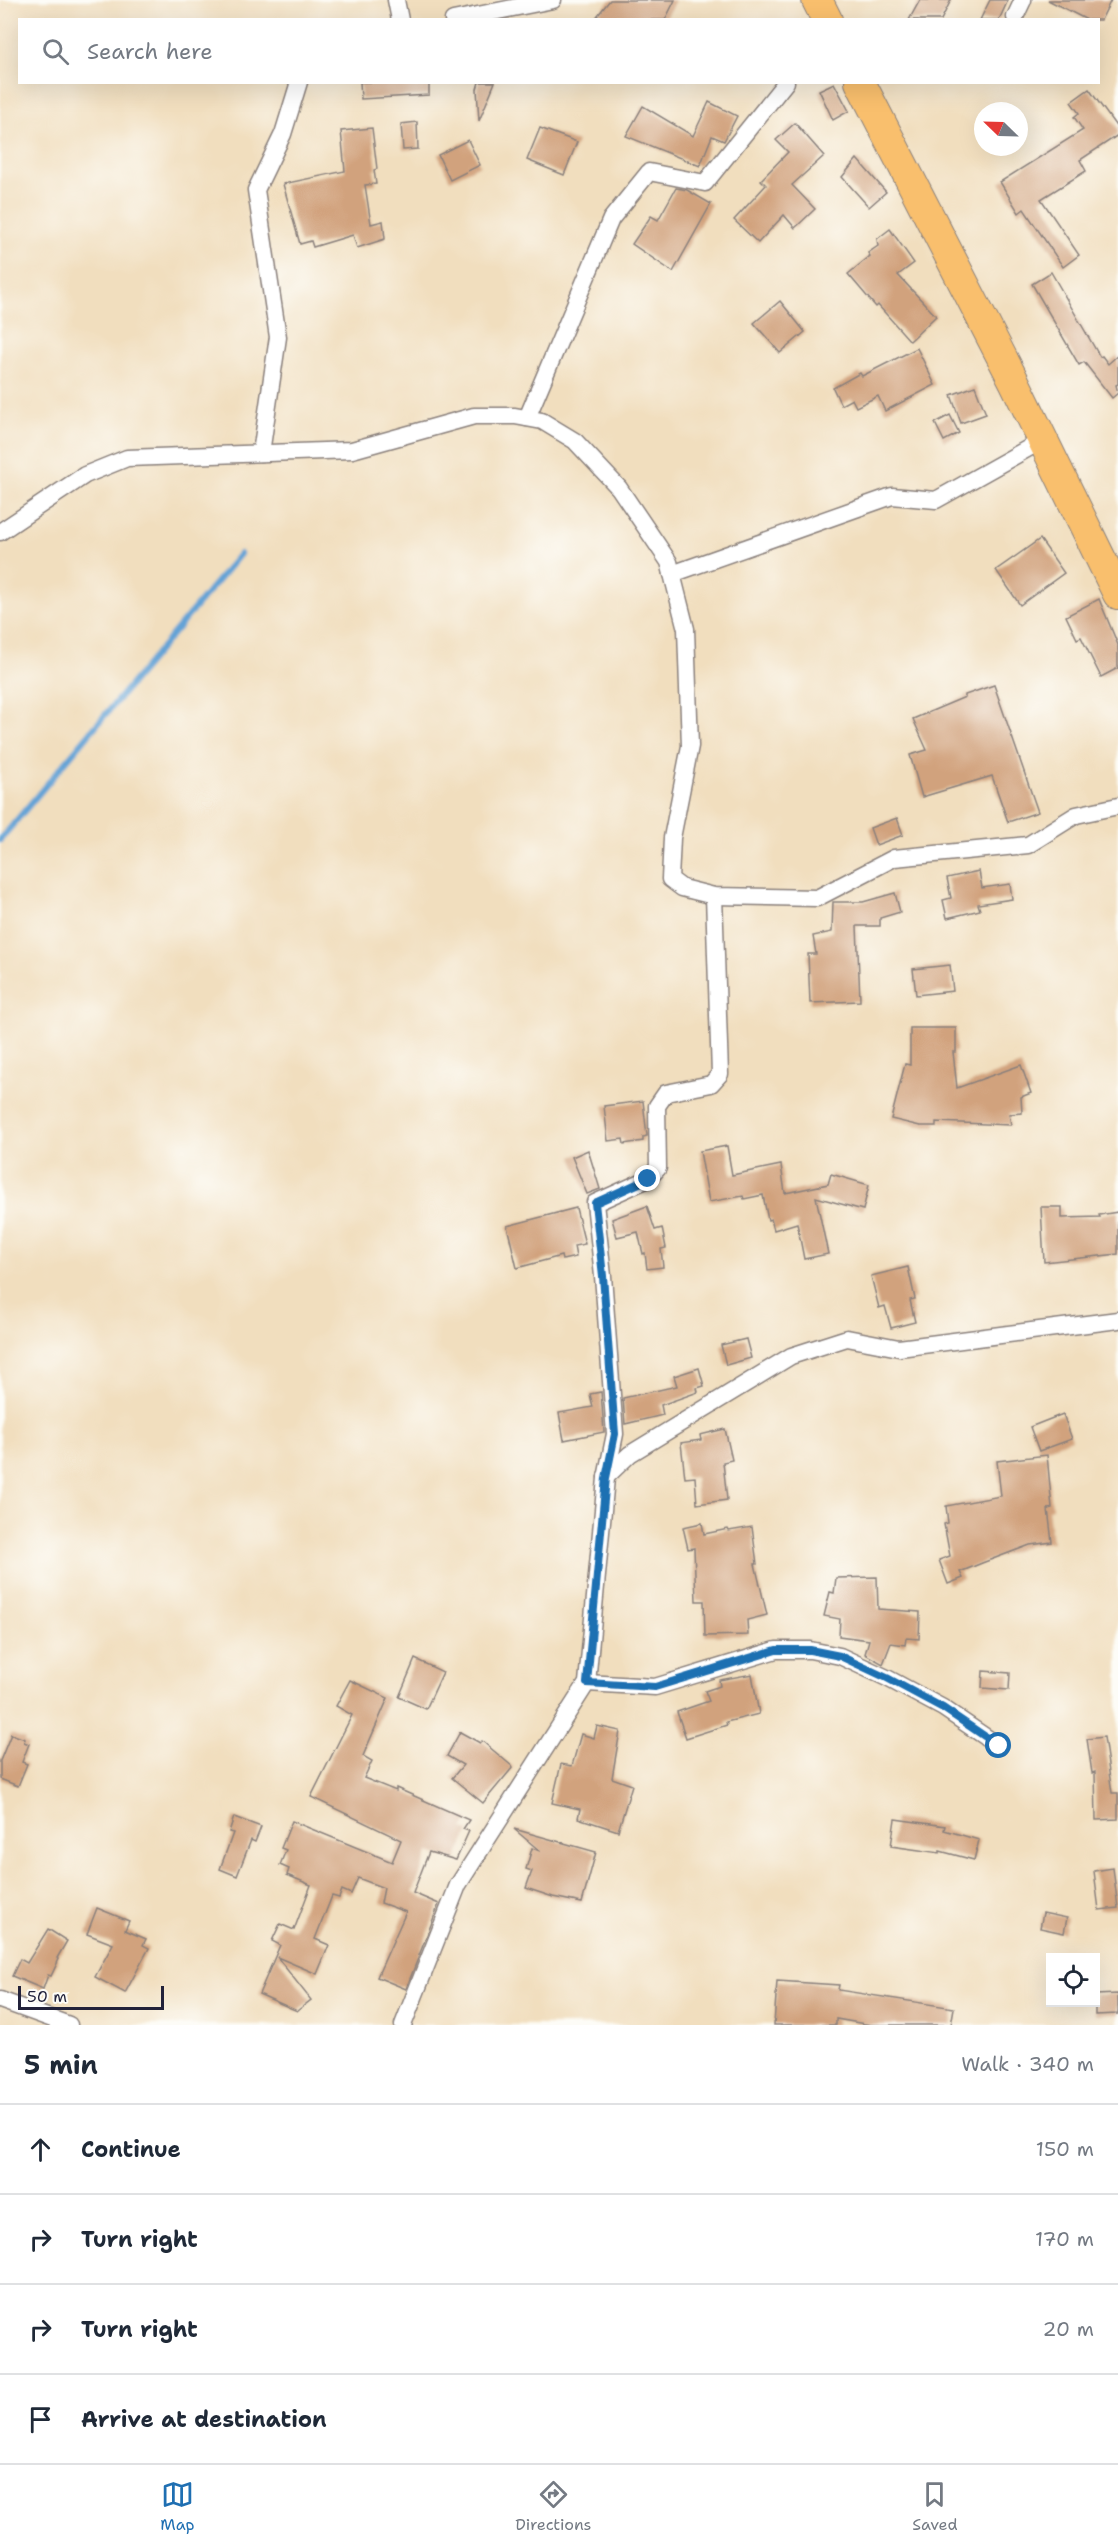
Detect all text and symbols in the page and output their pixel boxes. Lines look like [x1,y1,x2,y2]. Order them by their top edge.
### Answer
search box [18,18,1100,84]
icon: search [39,35,72,68]
text: Search here [87,37,213,66]
north arrow [974,102,1028,156]
route end [634,1165,660,1191]
route start [985,1732,1011,1758]
map controls [1046,1953,1100,2007]
button: locate [1046,1953,1100,2007]
scale bar [18,1983,164,2010]
text: 50 m [27,1986,67,2007]
text: 5 min [24,2047,98,2082]
text: Walk · 340 m [961,2051,1094,2077]
icon: ahead [24,2133,57,2166]
text: Continue [81,2135,181,2164]
text: 150 m [1036,2136,1094,2162]
icon: right [24,2223,57,2256]
text: Turn right [81,2225,198,2254]
text: 170 m [1035,2226,1094,2252]
icon: right [24,2313,57,2346]
text: Turn right [81,2315,198,2344]
text: 20 m [1043,2316,1094,2342]
icon: arrive [24,2403,57,2436]
text: Arrive at destination [81,2405,327,2434]
tab: Map [160,2478,195,2535]
tab: Directions [515,2478,592,2535]
tab: Saved [912,2478,958,2535]

